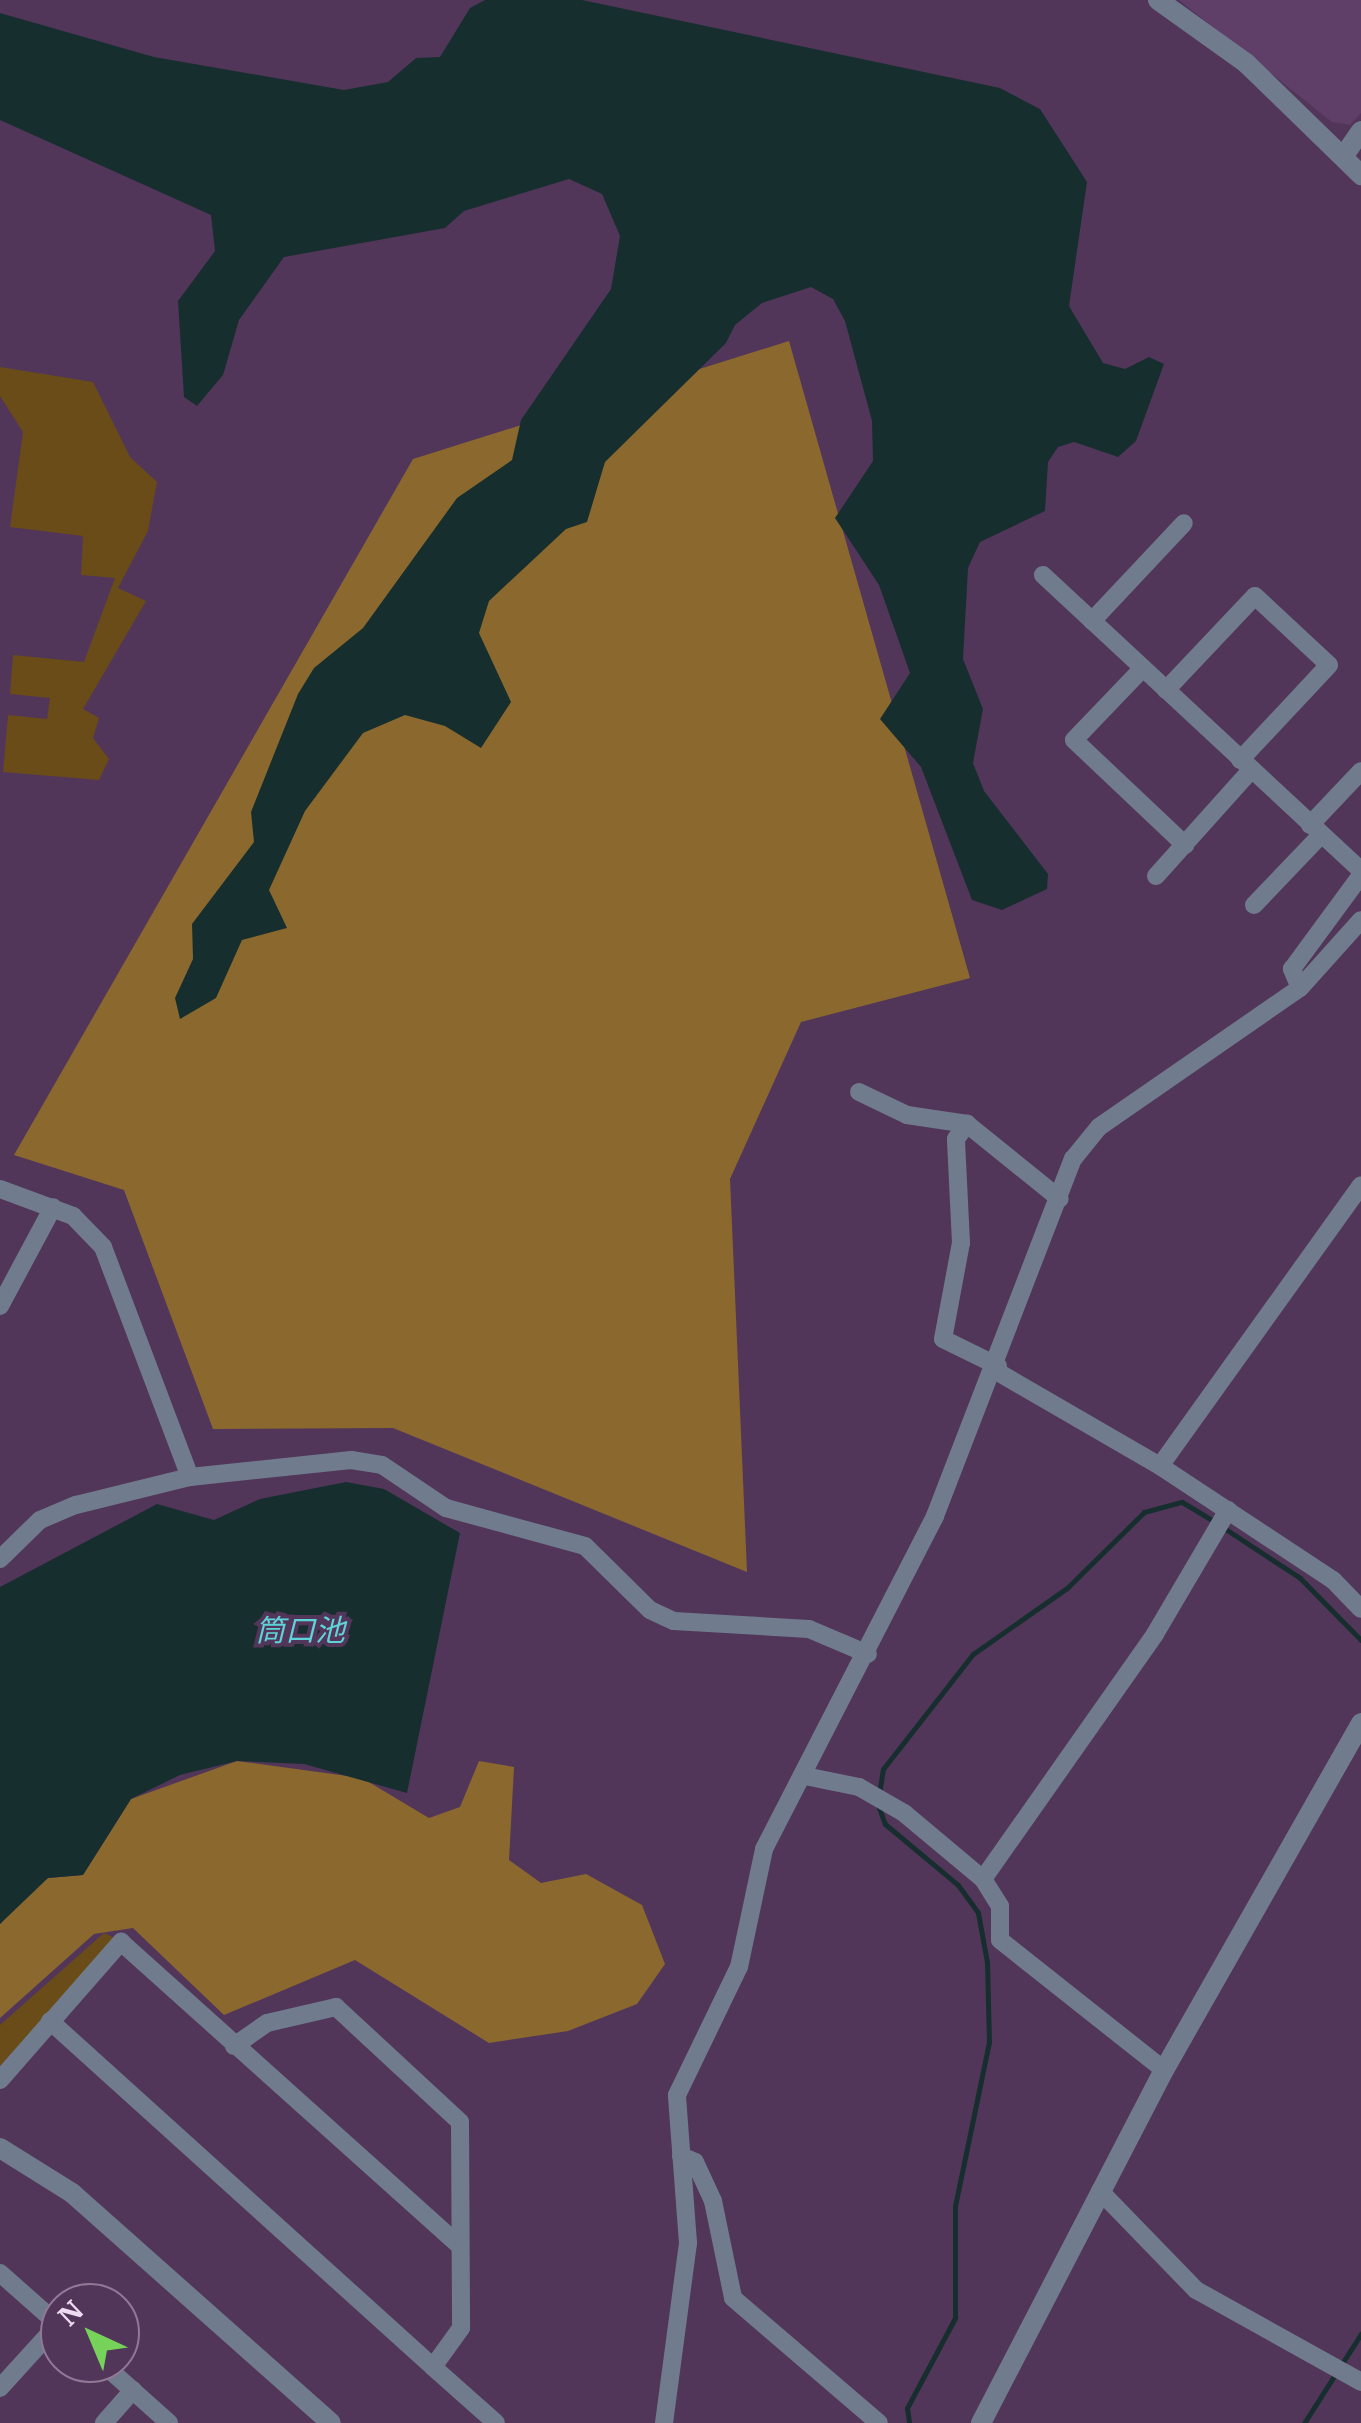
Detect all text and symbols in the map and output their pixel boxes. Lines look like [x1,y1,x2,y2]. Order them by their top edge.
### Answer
water label: 筒口池 [255,1612,345,1648]
north arrow [40,2283,140,2383]
text: N [49,2291,91,2334]

